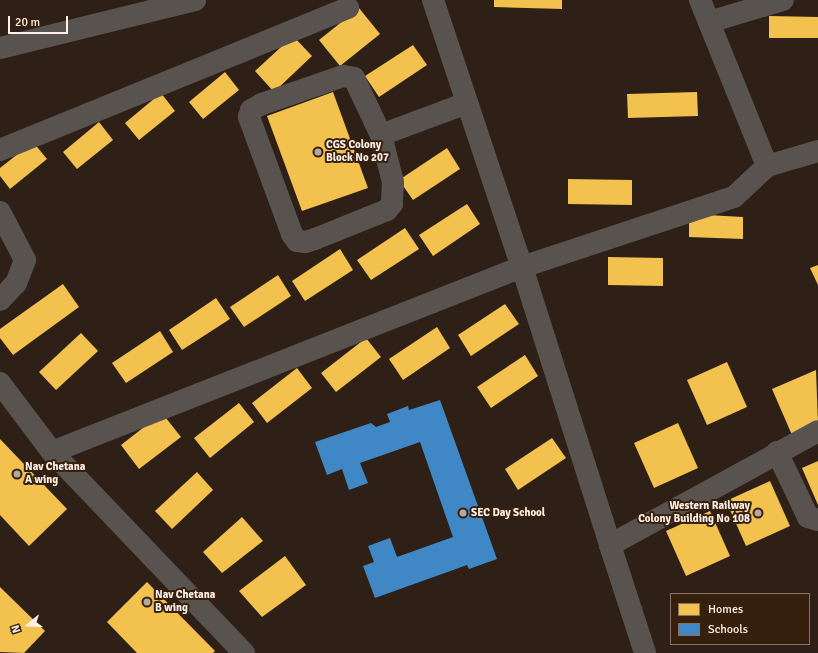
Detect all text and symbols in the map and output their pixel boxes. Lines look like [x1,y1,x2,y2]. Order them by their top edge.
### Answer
scale bar [10,8,70,34]
text: 20 m [15,15,40,30]
place label: CGS Colony Block No 207 [326,139,389,165]
marker: CGS Colony Block No 207 [313,147,323,157]
place label: Nav Chetana A wing [25,461,85,487]
marker: Nav Chetana A wing [12,469,22,479]
place label: Western Railway Colony Building No 108 [638,500,750,526]
place label: SEC Day School [471,506,545,520]
marker: SEC Day School [458,508,468,518]
marker: Western Railway Colony Building No 108 [753,508,763,518]
place label: Nav Chetana B wing [155,589,215,615]
legend [670,593,810,645]
marker: Nav Chetana B wing [142,597,152,607]
text: Homes [708,602,743,617]
north arrow [8,605,48,645]
text: Schools [708,622,748,637]
text: N [9,623,23,635]

